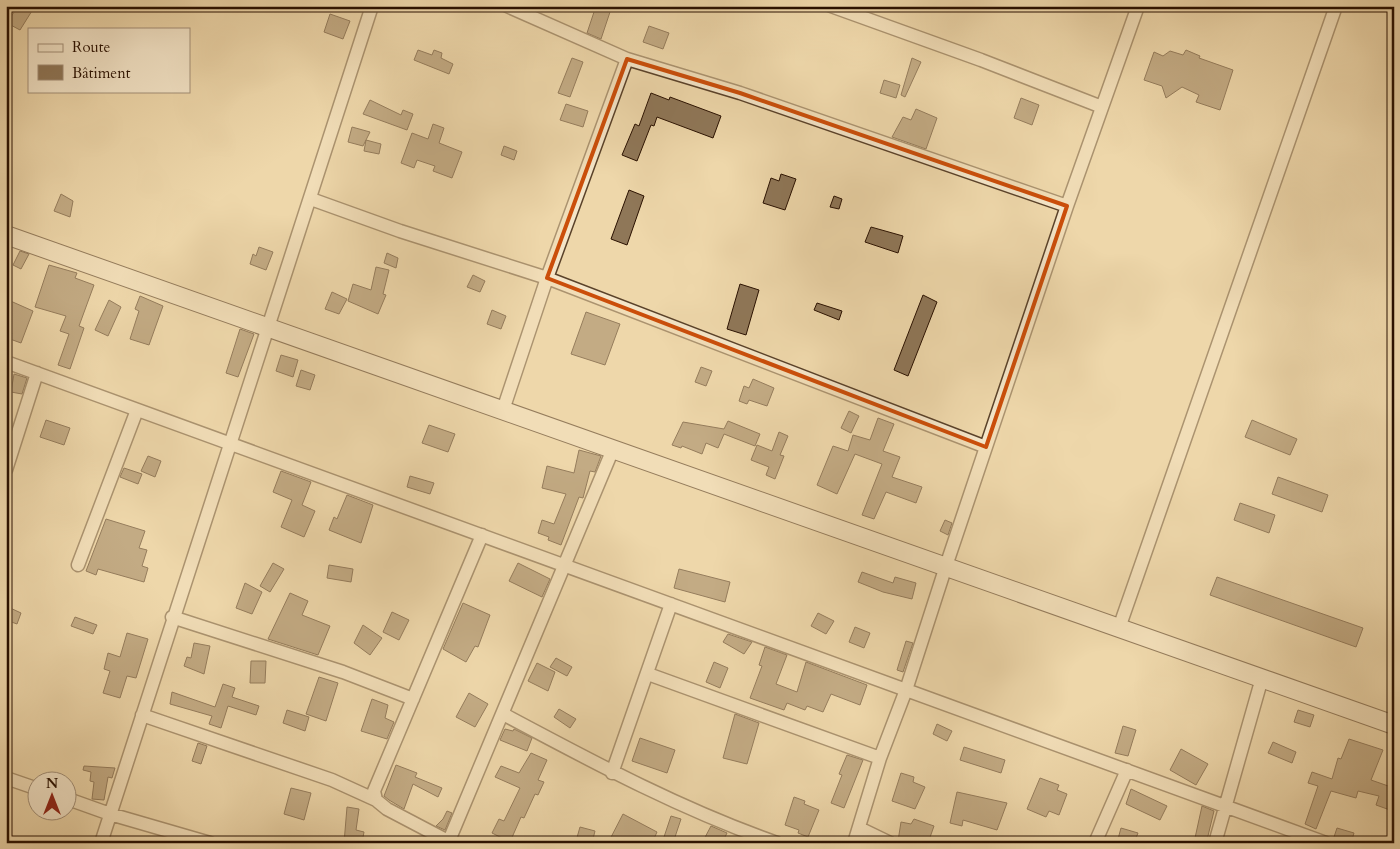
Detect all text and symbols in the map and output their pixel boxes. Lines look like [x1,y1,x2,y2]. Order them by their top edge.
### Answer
legend [28,28,190,92]
text: Route [72,37,110,57]
text: Bâtiment [72,63,131,83]
north arrow [28,772,78,822]
text: N [46,774,58,793]

